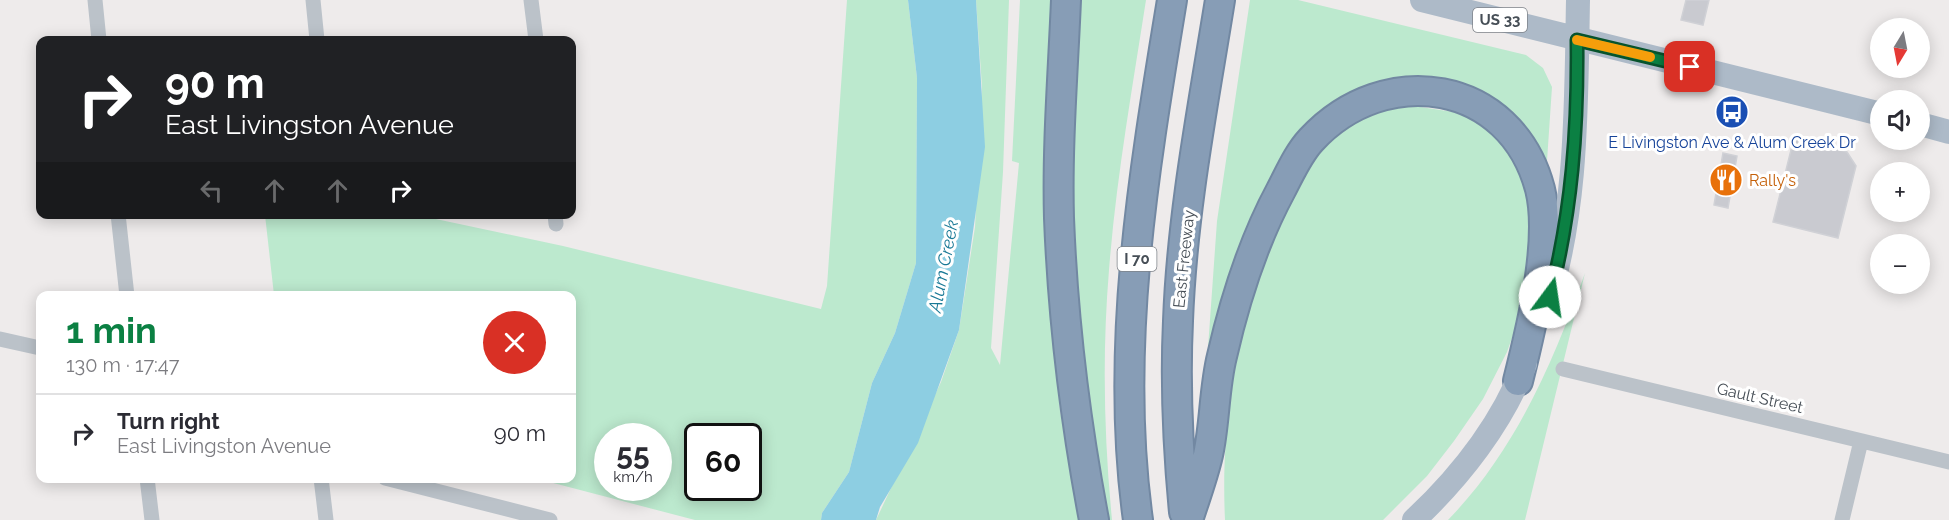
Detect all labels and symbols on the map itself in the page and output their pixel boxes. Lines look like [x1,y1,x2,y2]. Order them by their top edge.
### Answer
road number: US 33 [1473,8,1527,32]
north arrow [1870,18,1930,78]
pin [1664,41,1715,92]
bus stop icon: E Livingston Ave & Alum Creek Dr [1714,94,1750,130]
place label: E Livingston Ave & Alum Creek Dr [1608,133,1856,152]
restaurant icon: Rally's [1708,162,1744,198]
place label: Rally's [1749,171,1796,190]
street label: East Freeway [1169,209,1199,309]
water label: Alum Creek [924,218,962,315]
road number: I 70 [1118,247,1156,271]
position arrow [1518,265,1582,329]
street label: Gault Street [1715,379,1806,417]
speed limit sign: 60 [684,423,762,501]

